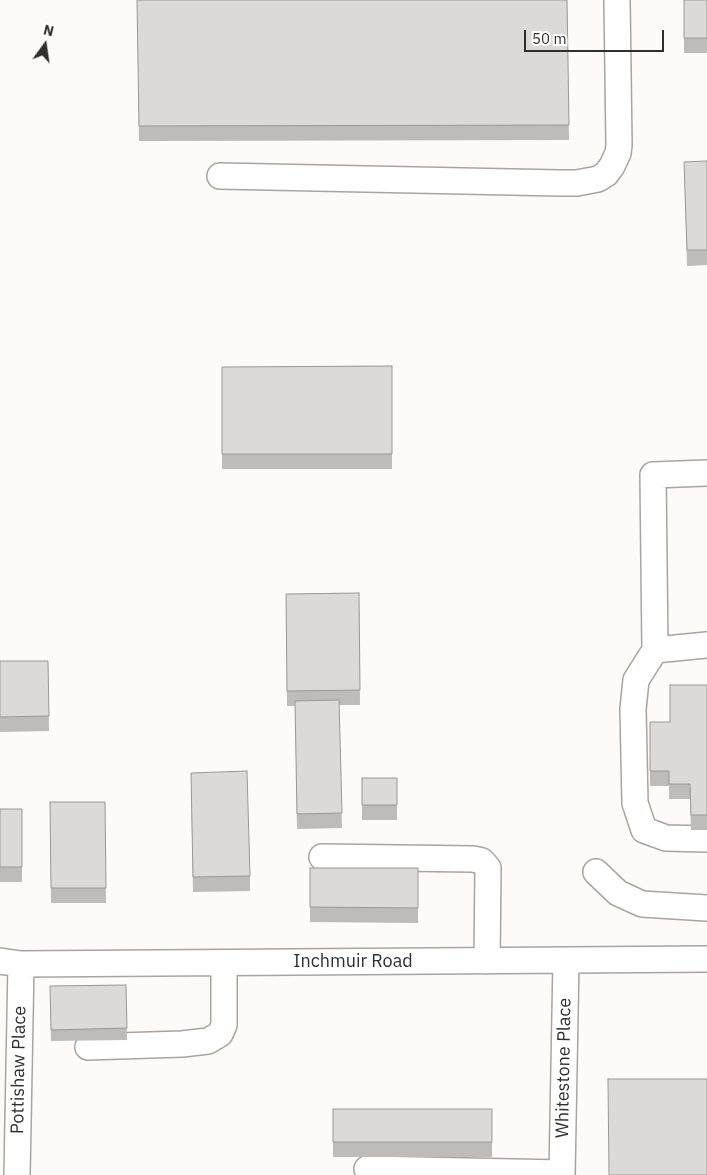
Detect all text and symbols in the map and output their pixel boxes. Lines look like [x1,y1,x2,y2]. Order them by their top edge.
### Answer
north arrow [20,20,70,70]
text: N [42,20,56,40]
scale bar [527,20,667,52]
text: 50 m [532,29,567,48]
street label: Inchmuir Road [293,951,413,973]
street label: Whitestone Place [552,998,576,1138]
street label: Pottishaw Place [7,1006,31,1134]

